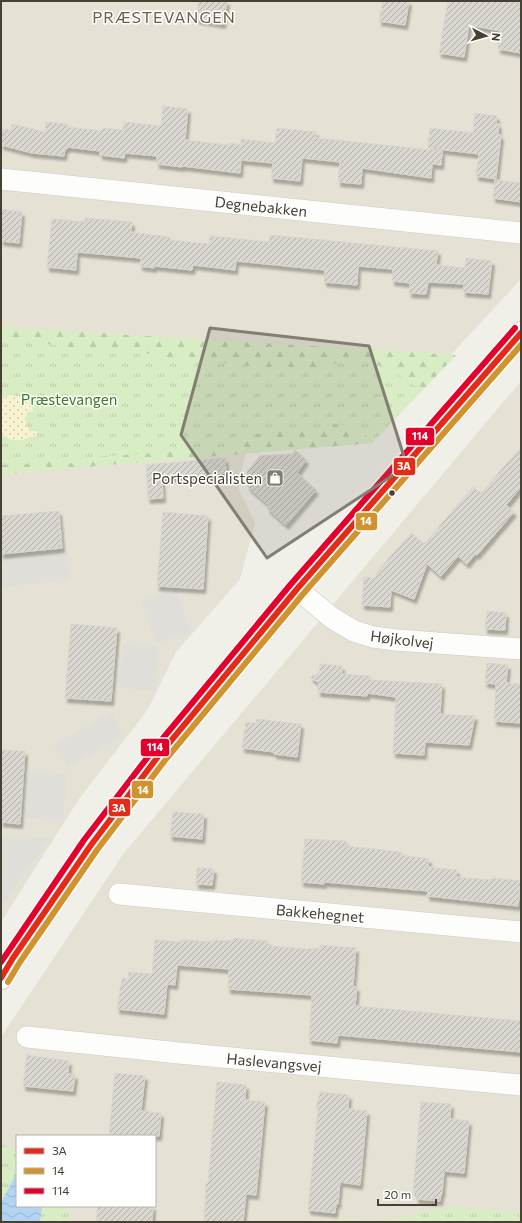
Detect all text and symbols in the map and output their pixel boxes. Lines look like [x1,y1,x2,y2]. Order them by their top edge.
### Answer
district label: PRÆSTEVANGEN [92,7,236,26]
north arrow [466,16,506,56]
text: N [490,32,503,42]
street label: Degnebakken [214,192,308,220]
park label: Præstevangen [21,390,117,408]
line badge: 114 [405,427,435,446]
text: 114 [412,429,429,442]
line badge: 3A [393,457,416,476]
text: 3A [397,459,411,472]
shop icon: Portspecialisten [265,468,285,488]
place label: Portspecialisten [152,469,262,487]
unlabelled marker [387,488,397,498]
line badge: 14 [355,512,378,531]
text: 14 [360,514,372,527]
street label: Højkolvej [369,626,435,652]
line badge: 114 [140,738,170,757]
text: 114 [147,740,164,753]
line badge: 14 [131,780,154,799]
text: 14 [137,783,149,796]
line badge: 3A [108,798,131,817]
text: 3A [112,801,126,814]
street label: Bakkehegnet [275,900,365,926]
street label: Haslevangsvej [226,1049,322,1075]
legend [16,1135,156,1207]
text: 3A [52,1143,67,1157]
text: 14 [52,1163,64,1177]
scale bar [378,1181,436,1207]
text: 114 [52,1183,69,1197]
text: 20 m [384,1187,411,1201]

